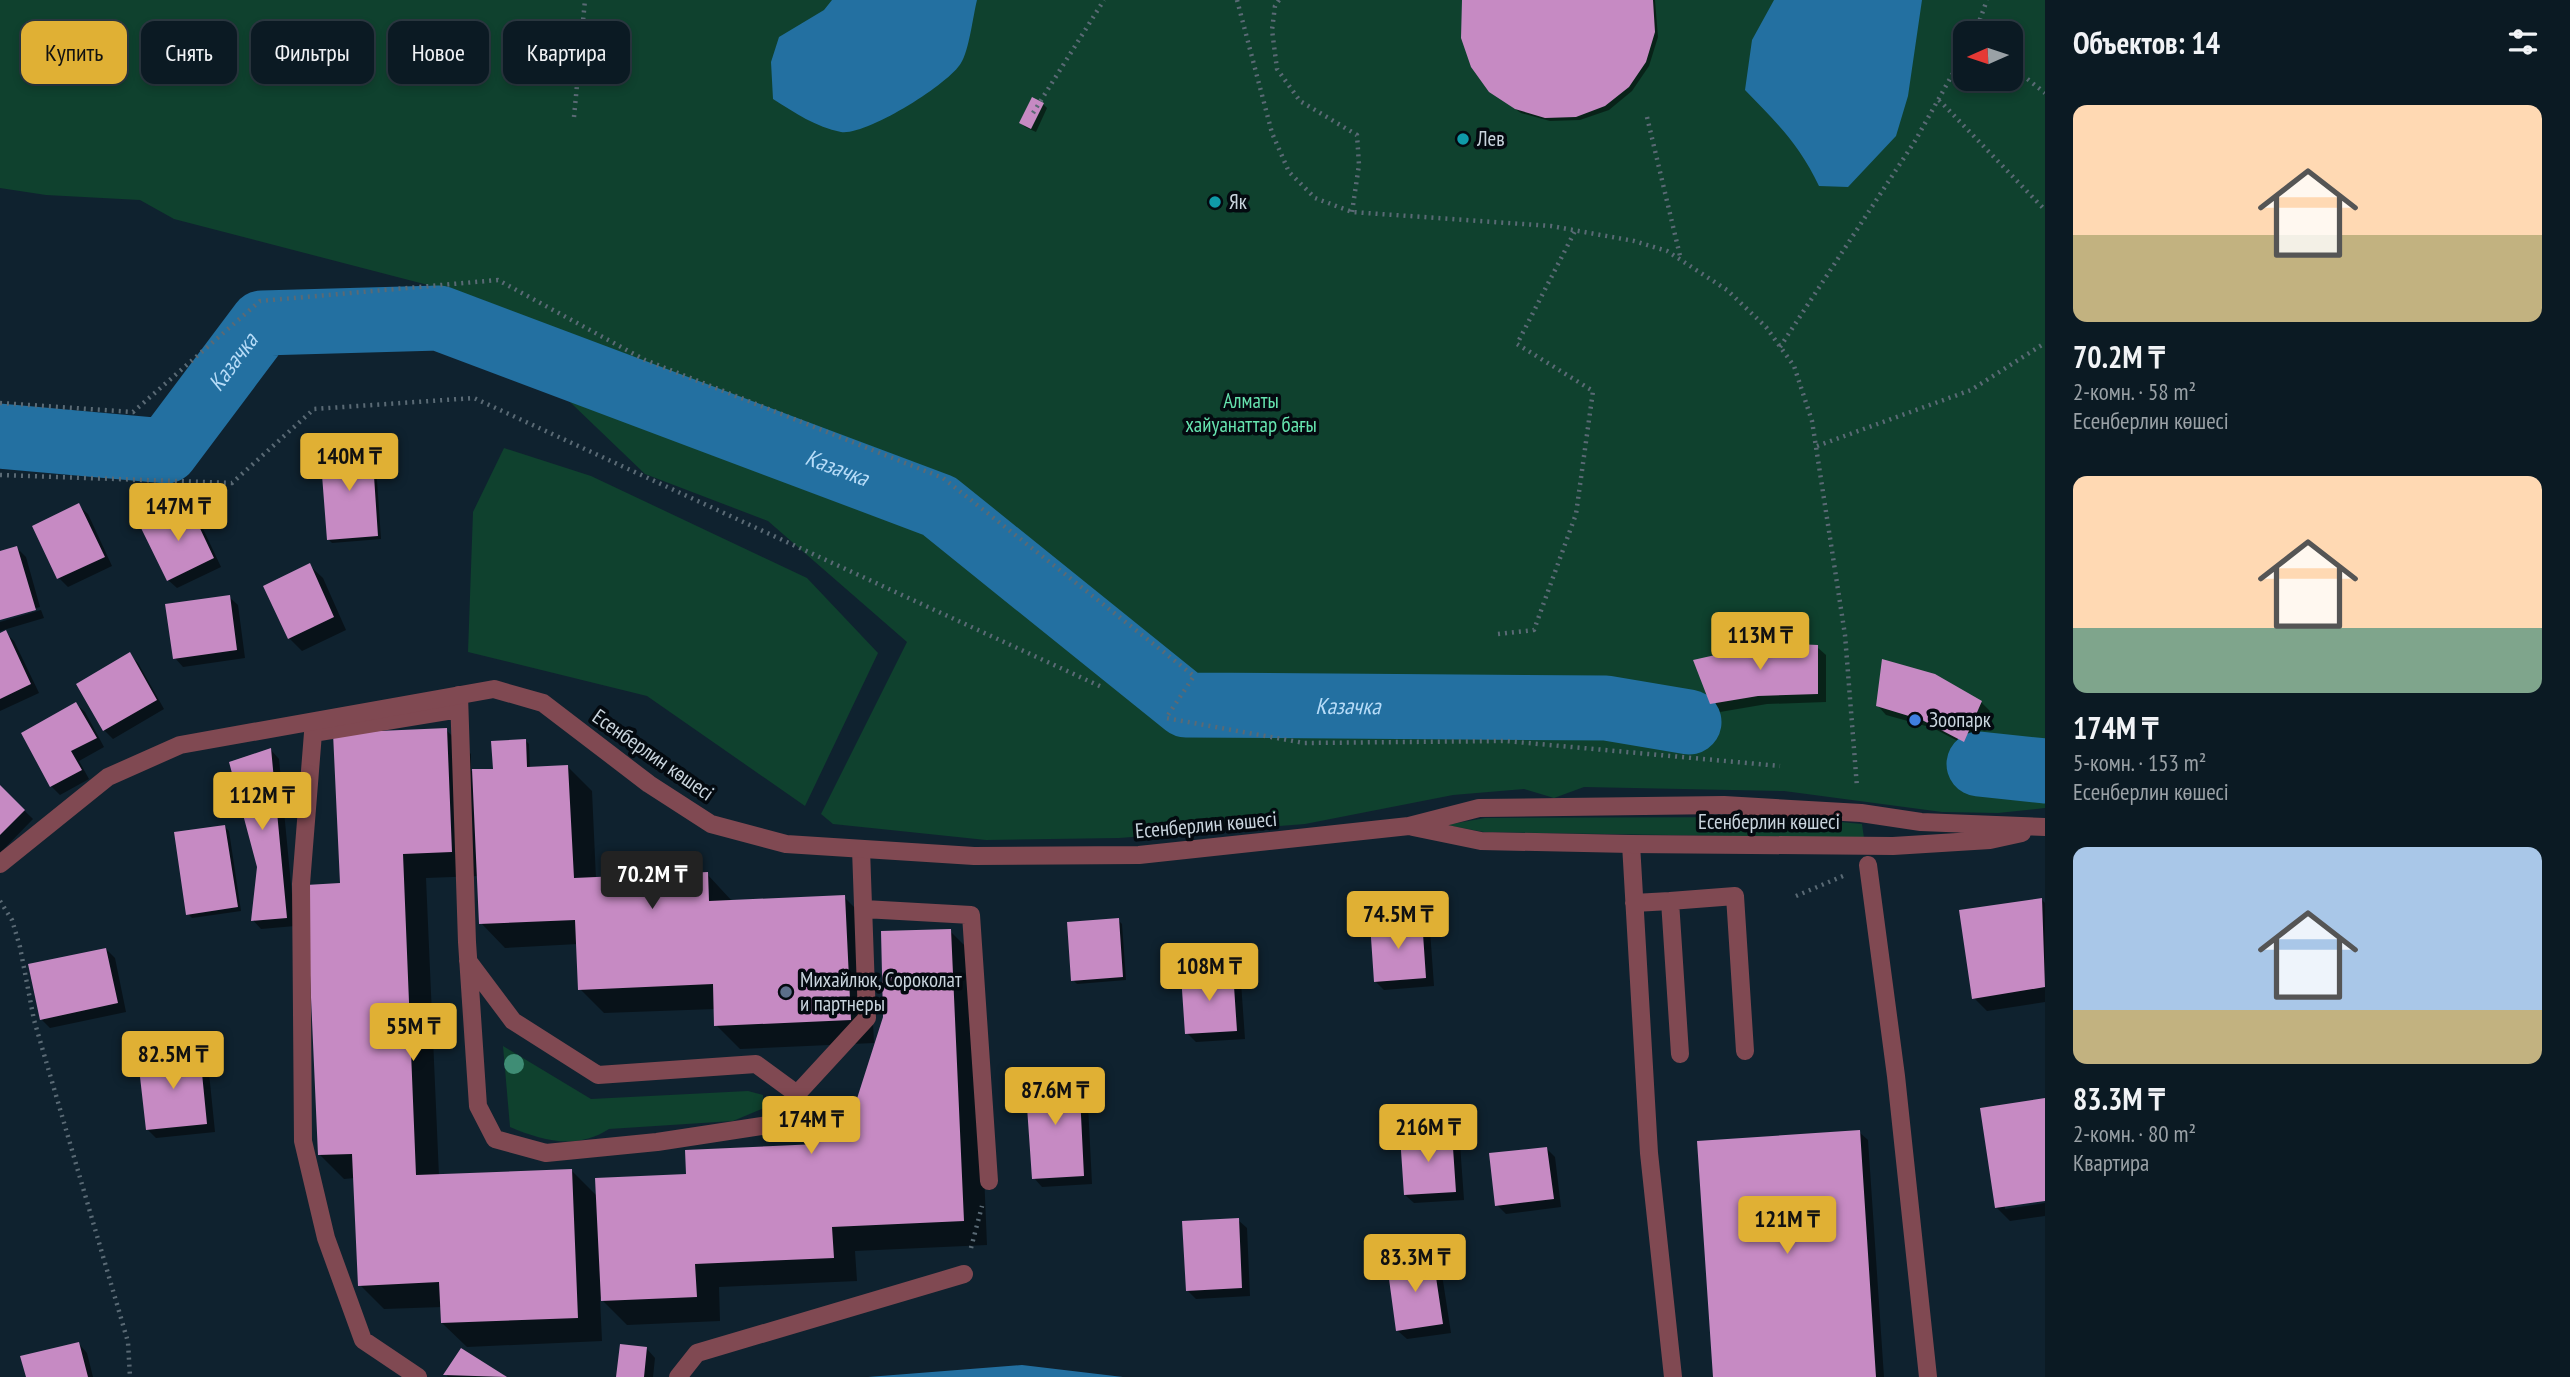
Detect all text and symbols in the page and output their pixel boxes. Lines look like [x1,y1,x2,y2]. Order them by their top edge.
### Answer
chip: Купить [21,21,127,84]
chip: Снять [141,21,237,84]
chip: Фильтры [251,21,374,84]
chip: Новое [388,21,489,84]
chip: Квартира [503,21,630,84]
north arrow [1953,21,2023,91]
map controls [1953,21,2023,91]
text: Объектов: 14 [2073,23,2220,62]
icon: filters [2504,23,2542,61]
place label: Лев [1476,125,1505,152]
marker: Лев [1455,131,1471,147]
icon: home [2245,150,2371,276]
place label: Як [1229,188,1247,215]
marker: Як [1207,194,1223,210]
water label: Казачка [201,325,265,396]
text: 70.2M ₸ [2073,337,2165,376]
text: 2-комн. · 58 m² [2073,377,2196,406]
park label: Алматы хайуанаттар бағы [1185,387,1317,438]
text: Есенберлин көшесі [2073,406,2229,435]
pin: 140M ₸ [292,434,406,493]
text: 140M ₸ [316,441,382,470]
water label: Казачка [802,442,874,493]
pin: 147M ₸ [121,484,235,543]
text: 147M ₸ [145,491,211,520]
icon: home [2245,521,2371,647]
pin: 113M ₸ [1703,612,1817,672]
text: 113M ₸ [1727,620,1793,649]
water label: Казачка [1315,691,1382,720]
street label: Есенберлин көшесі [587,703,719,806]
place label: Зоопарк [1929,706,1991,733]
text: 174M ₸ [2073,708,2158,747]
marker: Зоопарк [1907,712,1923,728]
text: 5-комн. · 153 m² [2073,748,2206,777]
pin: 112M ₸ [205,772,319,832]
text: Есенберлин көшесі [2073,777,2229,806]
text: 112M ₸ [229,780,295,809]
street label: Есенберлин көшесі [1134,805,1278,844]
street label: Есенберлин көшесі [1698,808,1840,835]
pin: 70.2M ₸ [587,852,717,911]
text: 70.2M ₸ [617,859,687,888]
pin: 74.5M ₸ [1333,892,1463,951]
icon: home [2245,892,2371,1018]
text: 74.5M ₸ [1363,899,1433,928]
pin: 108M ₸ [1152,944,1266,1003]
text: 108M ₸ [1176,951,1242,980]
place label: Михайлюк, Сороколат и партнеры [800,966,962,1017]
marker: Михайлюк, Сороколат и партнеры [778,984,794,1000]
pin: 55M ₸ [364,1004,462,1063]
text: 55M ₸ [386,1011,440,1040]
pin: 82.5M ₸ [108,1032,238,1091]
text: 82.5M ₸ [138,1039,208,1068]
pin: 87.6M ₸ [990,1068,1120,1127]
text: 87.6M ₸ [1021,1075,1089,1104]
text: 83.3M ₸ [2073,1079,2165,1118]
pin: 174M ₸ [754,1096,868,1156]
text: 174M ₸ [778,1104,844,1133]
pin: 216M ₸ [1371,1104,1485,1164]
text: 216M ₸ [1395,1112,1461,1141]
text: 2-комн. · 80 m² [2073,1119,2196,1148]
text: Квартира [2073,1148,2149,1177]
pin: 121M ₸ [1730,1196,1844,1256]
text: 121M ₸ [1754,1204,1820,1233]
pin: 83.3M ₸ [1350,1234,1480,1294]
text: 83.3M ₸ [1380,1242,1450,1271]

